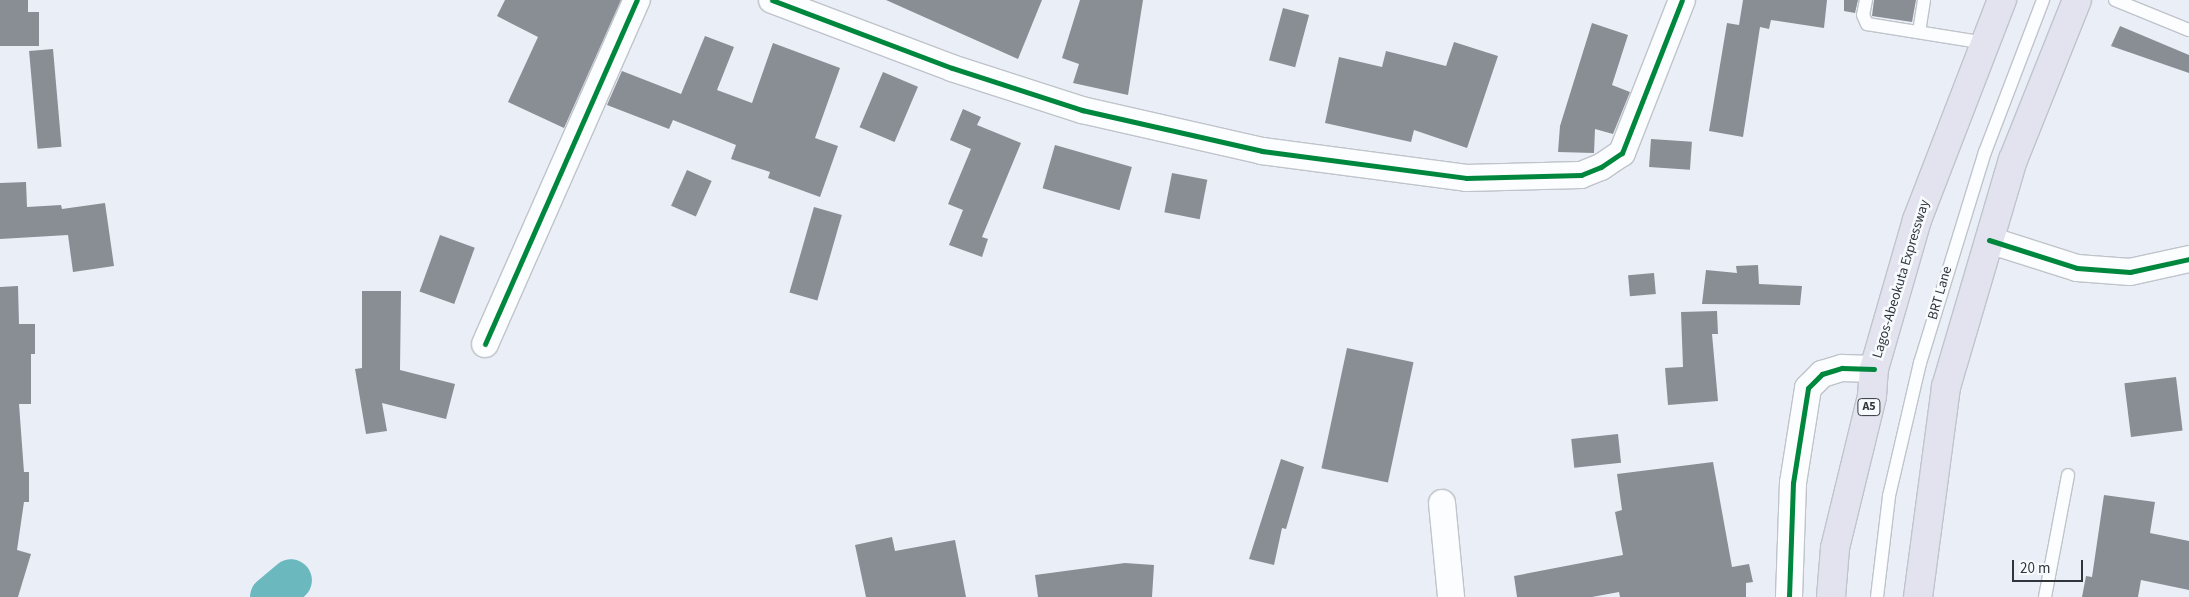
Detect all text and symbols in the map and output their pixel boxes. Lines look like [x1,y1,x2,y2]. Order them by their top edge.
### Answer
street label: Lagos-Abeokuta Expressway [1869,198,1933,360]
street label: BRT Lane [1924,264,1956,322]
road number: A5 [1856,398,1882,417]
scale bar [2014,550,2085,582]
text: 20 m [2020,558,2050,579]

